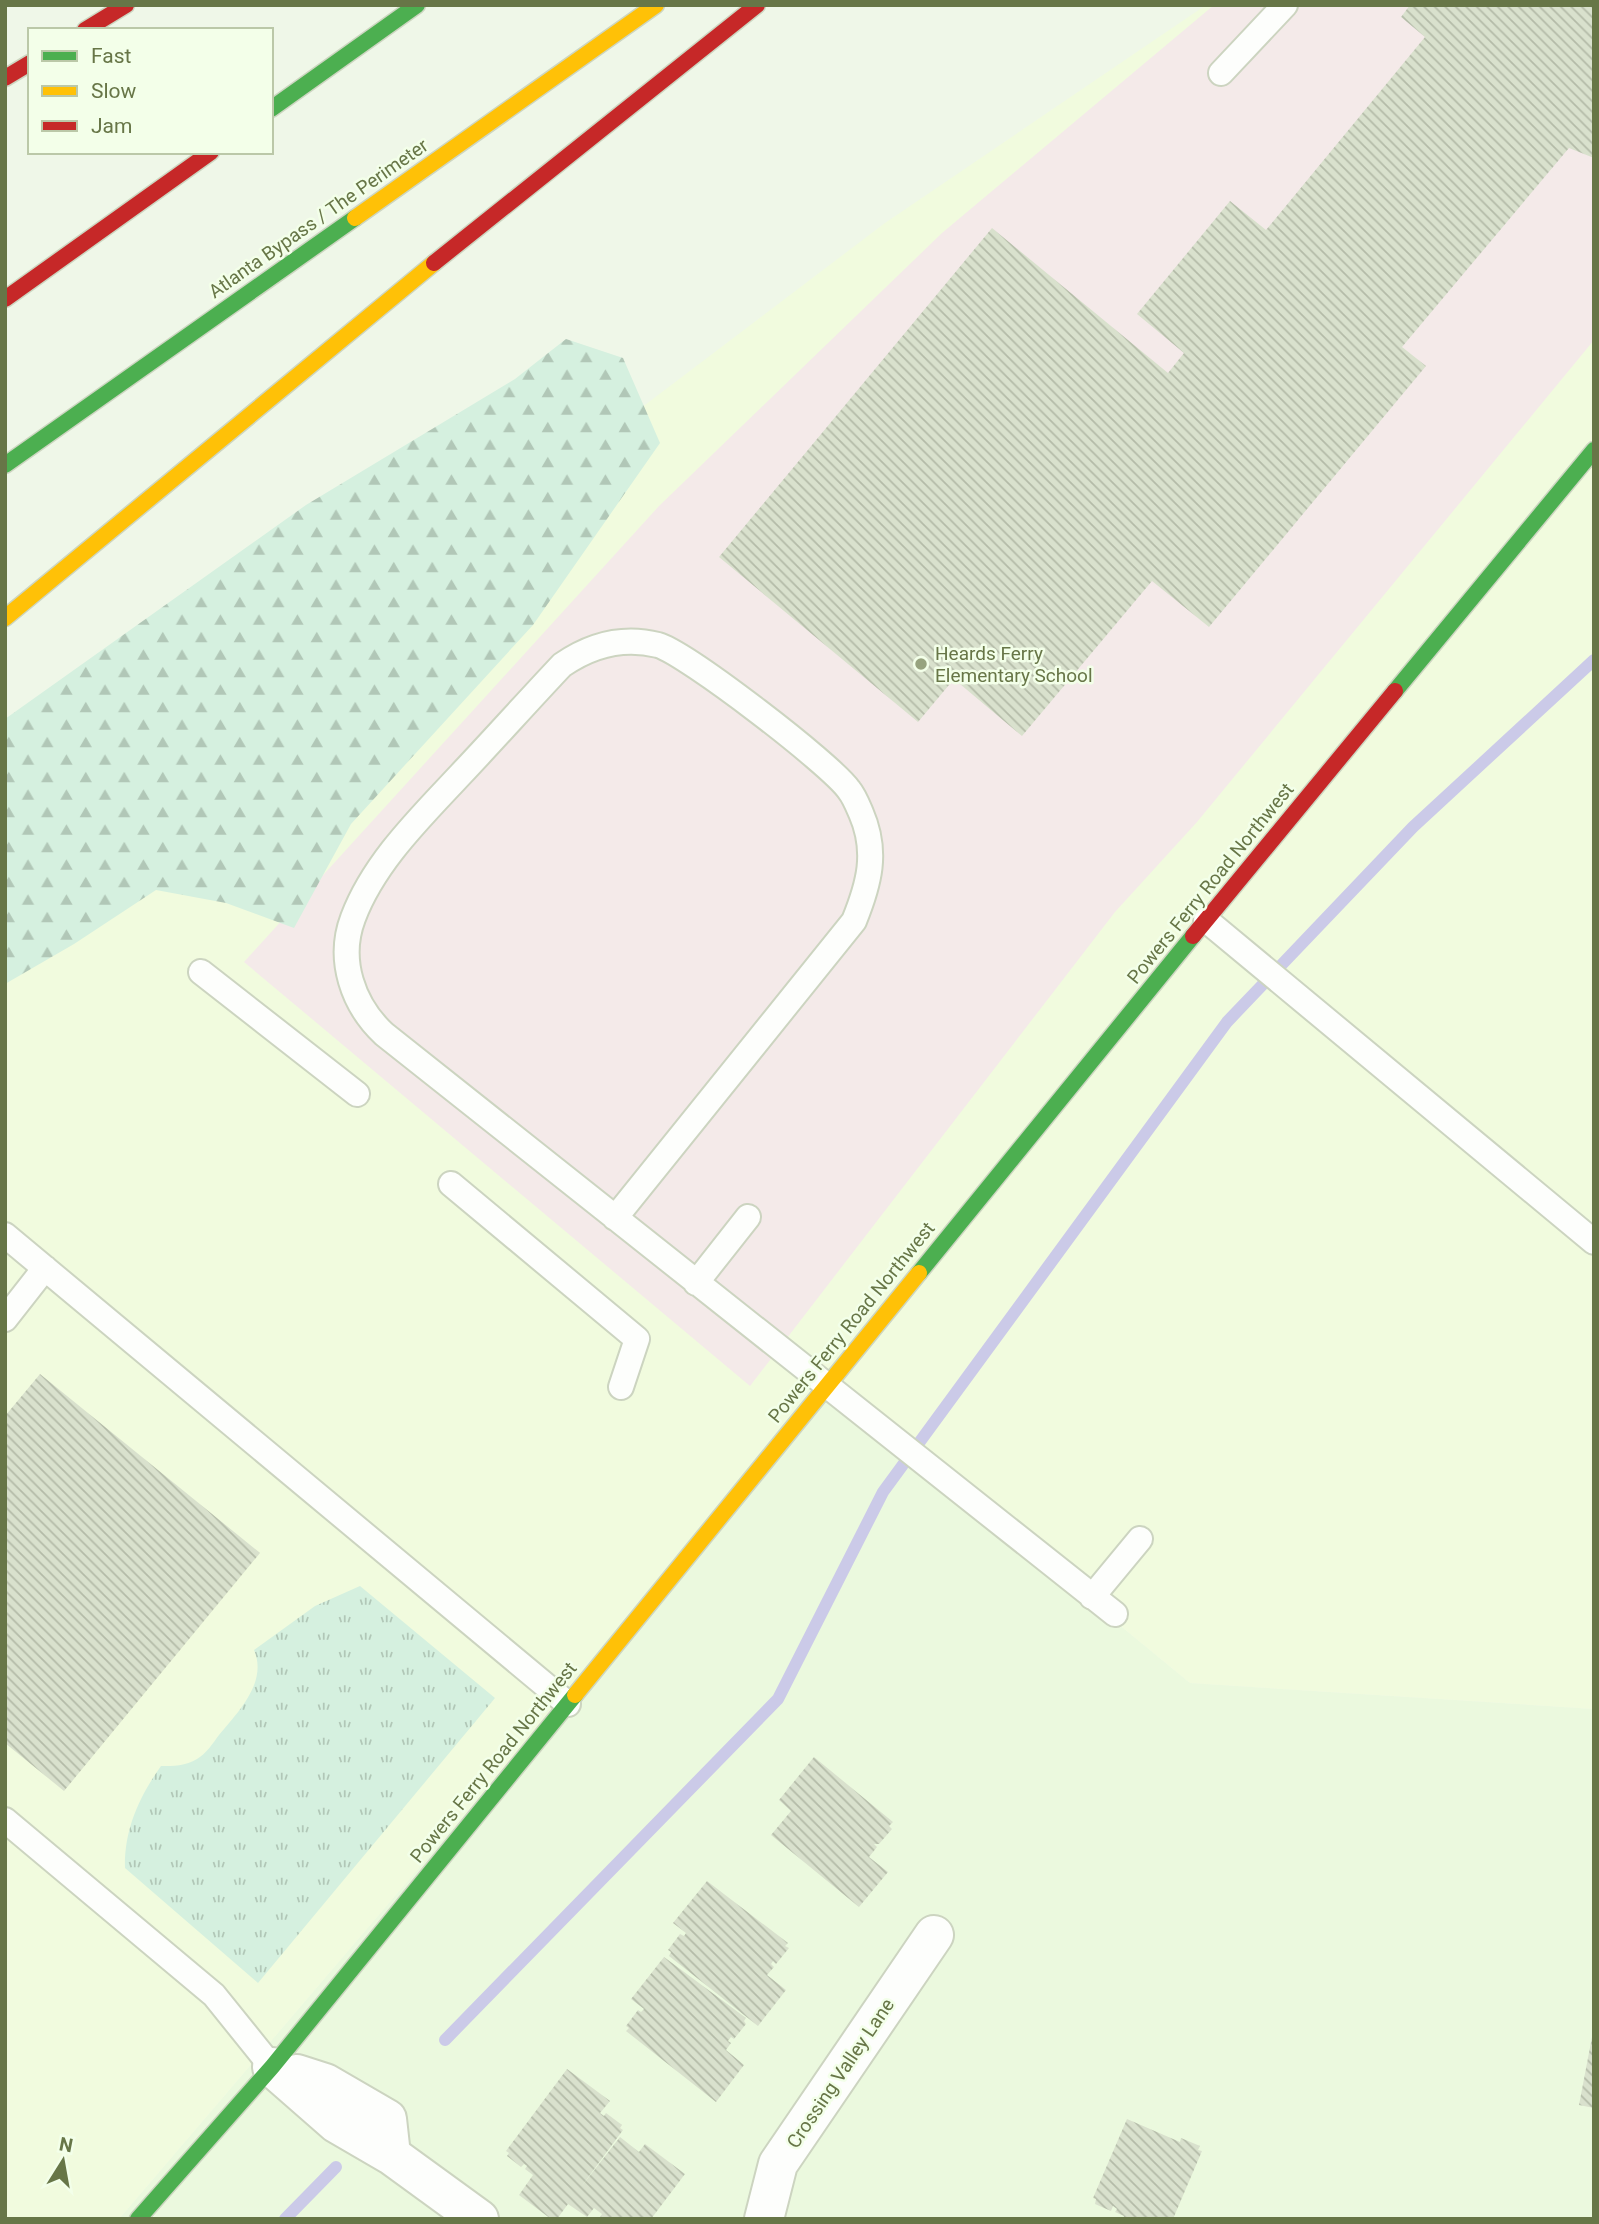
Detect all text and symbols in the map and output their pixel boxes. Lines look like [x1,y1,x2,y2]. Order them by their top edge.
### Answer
legend [28,28,273,154]
text: Fast [91,44,132,68]
text: Slow [91,79,137,103]
text: Jam [91,114,132,138]
street label: Atlanta Bypass / The Perimeter [204,133,433,303]
place label: Heards Ferry Elementary School [935,642,1093,687]
marker: Heards Ferry Elementary School [913,656,929,672]
street label: Powers Ferry Road Northwest [1122,778,1299,988]
street label: Powers Ferry Road Northwest [763,1217,940,1427]
street label: Powers Ferry Road Northwest [405,1657,582,1867]
street label: Crossing Valley Lane [782,1994,899,2153]
north arrow [28,2126,98,2196]
text: N [57,2132,75,2157]

